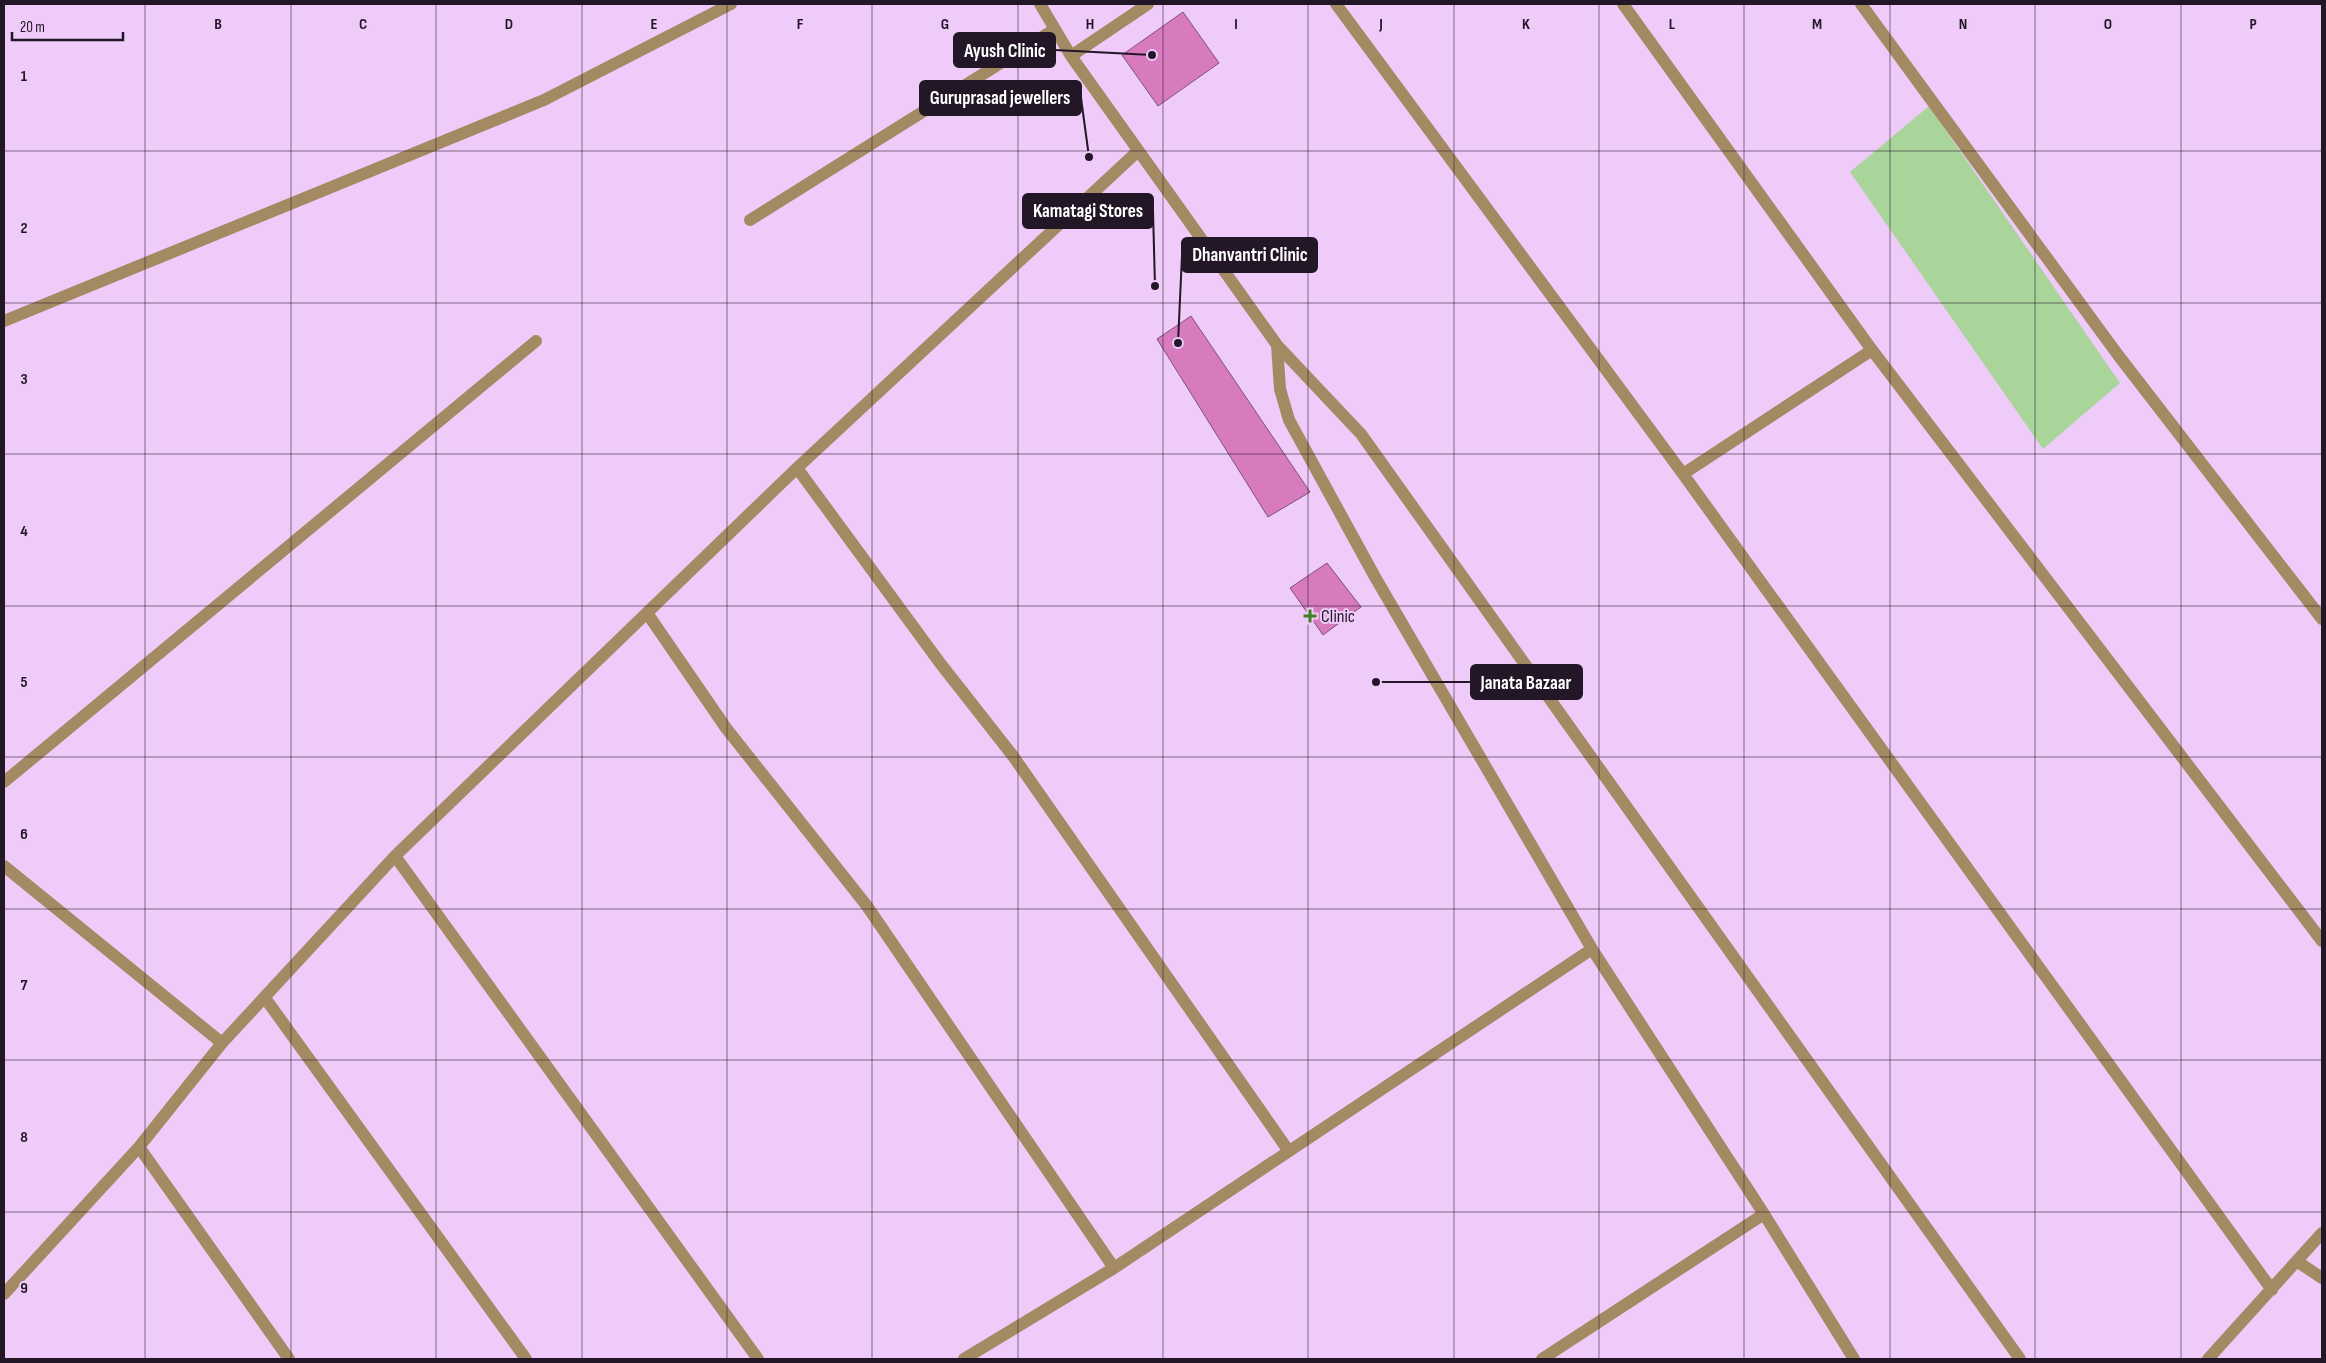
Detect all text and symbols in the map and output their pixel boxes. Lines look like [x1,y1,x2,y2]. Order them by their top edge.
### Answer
scale bar [12,10,124,42]
text: B [214,15,222,34]
text: C [359,15,367,34]
text: D [505,15,513,34]
text: E [651,15,658,34]
text: F [797,15,804,34]
text: G [941,15,949,34]
text: H [1086,15,1094,34]
text: I [1234,15,1238,34]
text: J [1378,15,1383,34]
text: K [1522,15,1530,34]
text: L [1669,15,1676,34]
text: M [1812,15,1822,34]
text: N [1959,15,1967,34]
text: O [2104,15,2112,34]
text: P [2249,15,2257,34]
text: 20 m [20,18,45,37]
callout: Ayush Clinic [954,33,1055,67]
text: Ayush Clinic [963,40,1046,63]
text: 1 [21,67,28,86]
callout: Guruprasad jewellers [920,81,1081,115]
text: Guruprasad jewellers [930,87,1070,110]
callout: Kamatagi Stores [1023,194,1153,228]
text: Kamatagi Stores [1033,200,1143,223]
text: 2 [20,219,28,238]
callout: Dhanvantri Clinic [1182,238,1317,272]
text: Dhanvantri Clinic [1192,244,1308,267]
text: 3 [20,370,28,389]
text: 4 [20,522,28,541]
place label: Clinic [1321,606,1355,627]
marker: Clinic [1303,609,1317,623]
callout: Janata Bazaar [1471,665,1582,699]
text: Janata Bazaar [1480,672,1572,695]
text: 5 [20,673,28,692]
text: 6 [20,825,28,844]
text: 7 [21,976,28,995]
text: 8 [20,1128,28,1147]
text: 9 [20,1279,28,1298]

